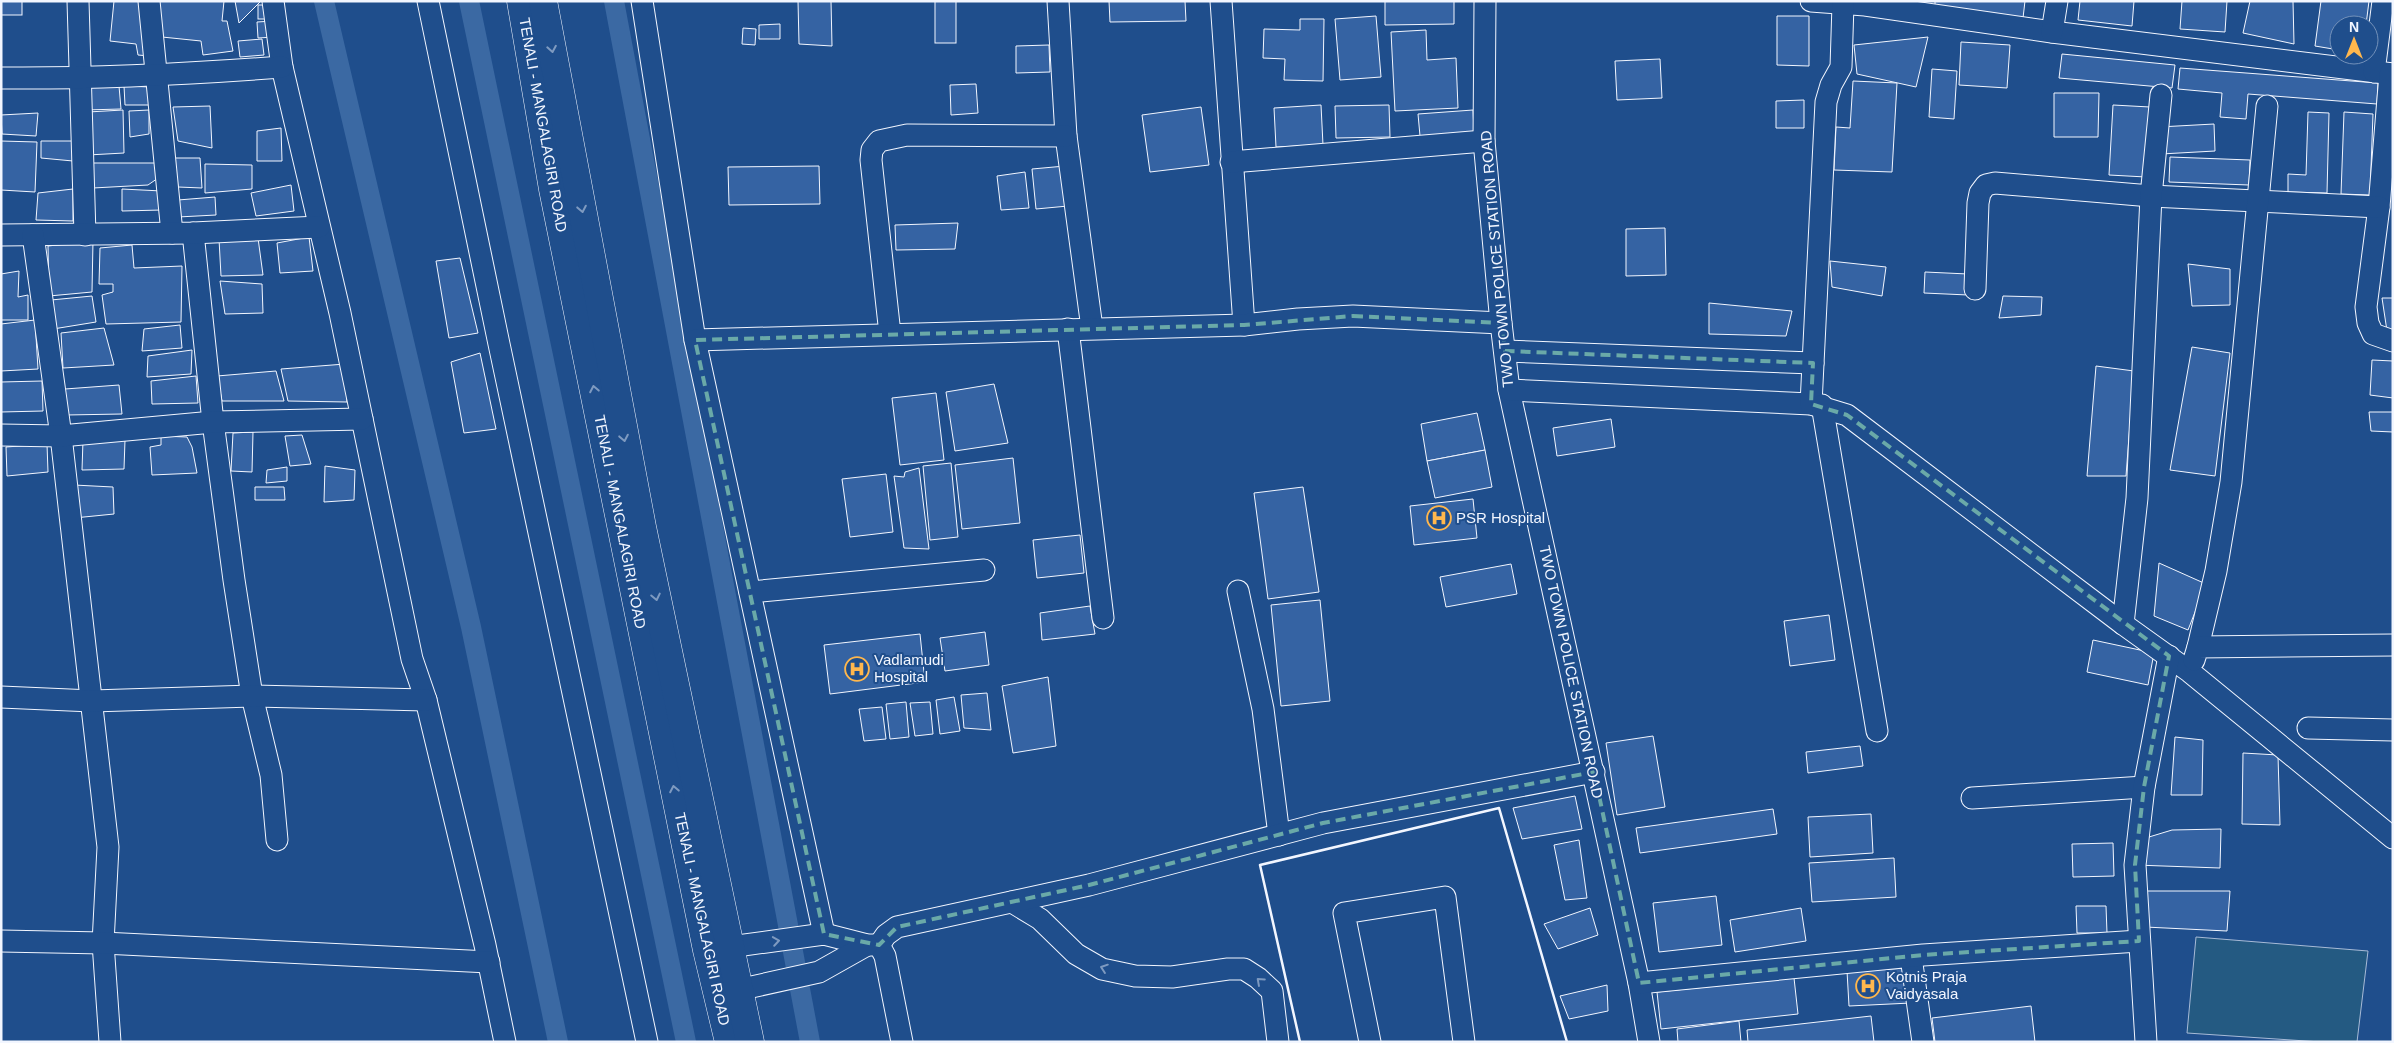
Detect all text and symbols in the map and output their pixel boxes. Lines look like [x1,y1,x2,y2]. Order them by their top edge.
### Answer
north arrow [2329,15,2379,65]
street label: TENALI - MANGALAGIRI ROAD [516,16,571,234]
text: N [2349,19,2359,35]
one-way arrow [546,45,556,54]
street label: TWO TOWN POLICE STATION ROAD [1477,130,1516,388]
one-way arrow [576,205,587,213]
one-way arrow [589,385,599,394]
street label: TENALI - MANGALAGIRI ROAD [591,414,650,630]
one-way arrow [619,433,629,442]
hospital icon: PSR Hospital [1426,505,1452,531]
place label: PSR Hospital [1456,509,1545,526]
street label: TWO TOWN POLICE STATION ROAD [1536,544,1607,800]
one-way arrow [651,592,661,601]
place label: Vadlamudi Hospital [874,651,944,685]
hospital icon: Vadlamudi Hospital [844,656,870,682]
one-way arrow [669,784,680,793]
street label: TENALI - MANGALAGIRI ROAD [672,811,733,1027]
one-way arrow [773,936,781,947]
one-way arrow [1100,964,1108,974]
place label: Kotnis Praja Vaidyasala [1886,968,1968,1002]
hospital icon: Kotnis Praja Vaidyasala [1855,973,1881,999]
one-way arrow [1257,978,1266,987]

